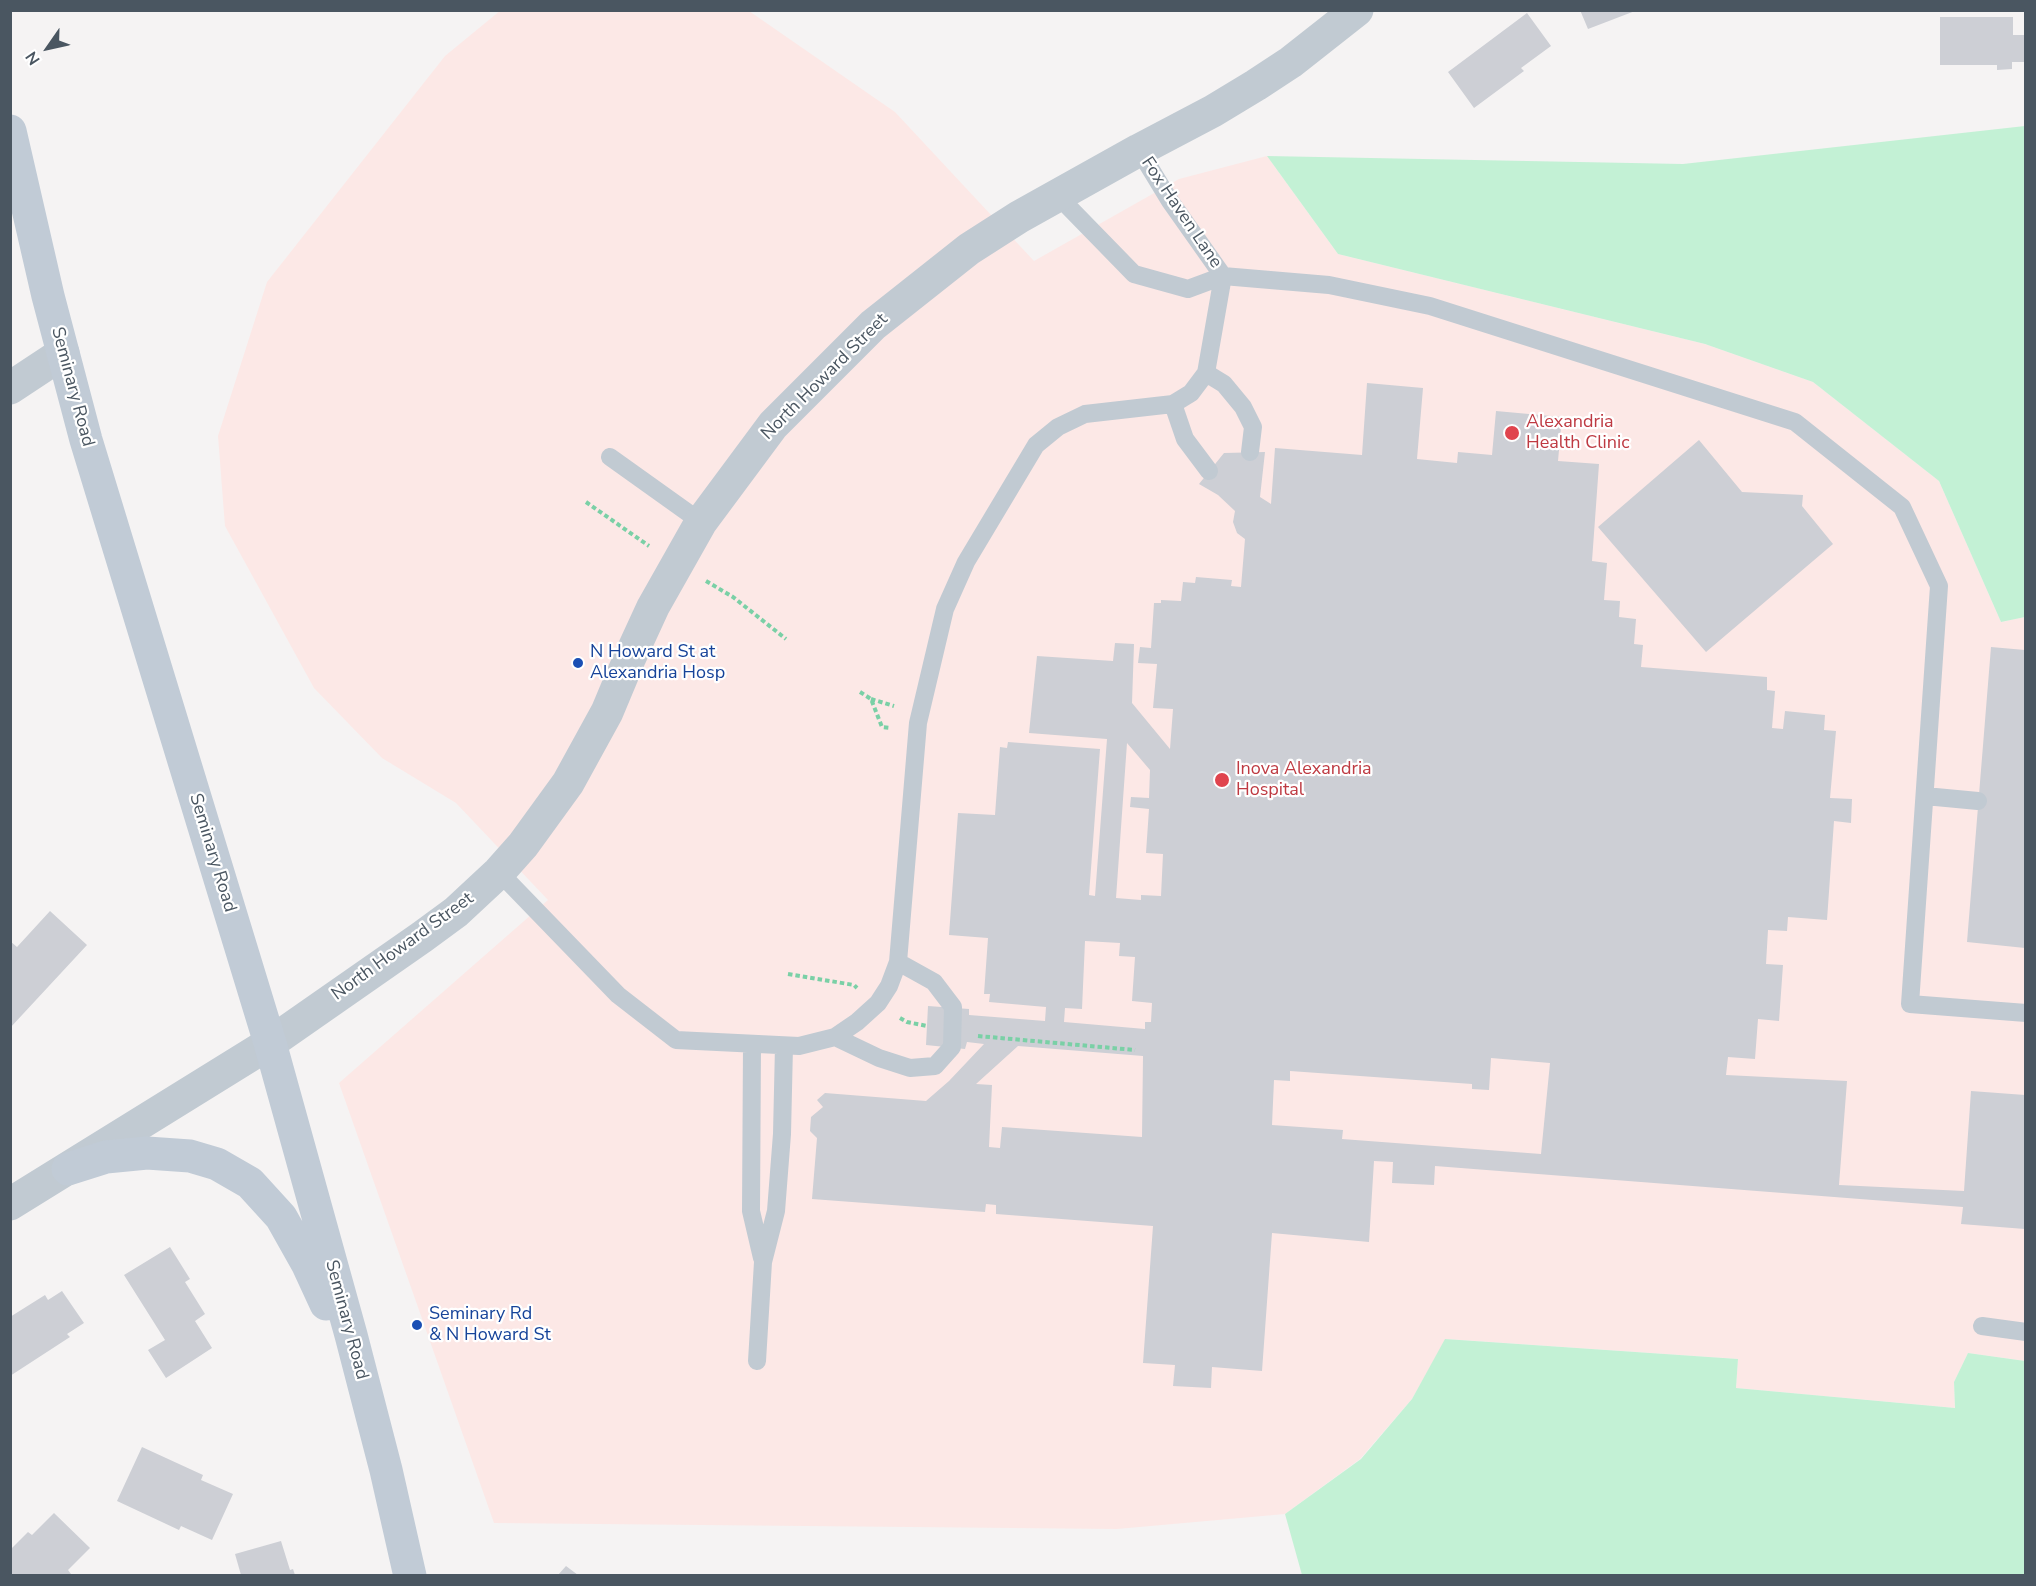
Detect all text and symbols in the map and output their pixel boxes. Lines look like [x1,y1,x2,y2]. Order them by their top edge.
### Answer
north arrow [18,18,78,78]
text: N [21,47,46,69]
street label: Fox Haven Lane [1136,153,1226,273]
street label: North Howard Street [757,309,893,445]
street label: Seminary Road [46,325,98,449]
place label: Alexandria Health Clinic [1526,412,1629,454]
marker: Alexandria Health Clinic [1503,424,1521,442]
place label: N Howard St at Alexandria Hosp [590,642,725,684]
marker: N Howard St at Alexandria Hosp [571,656,585,670]
place label: Inova Alexandria Hospital [1236,759,1372,802]
marker: Inova Alexandria Hospital [1213,771,1231,789]
street label: Seminary Road [184,791,240,915]
street label: North Howard Street [328,888,478,1006]
street label: Seminary Road [320,1258,372,1382]
place label: Seminary Rd & N Howard St [429,1304,551,1346]
marker: Seminary Rd & N Howard St [410,1318,424,1332]

